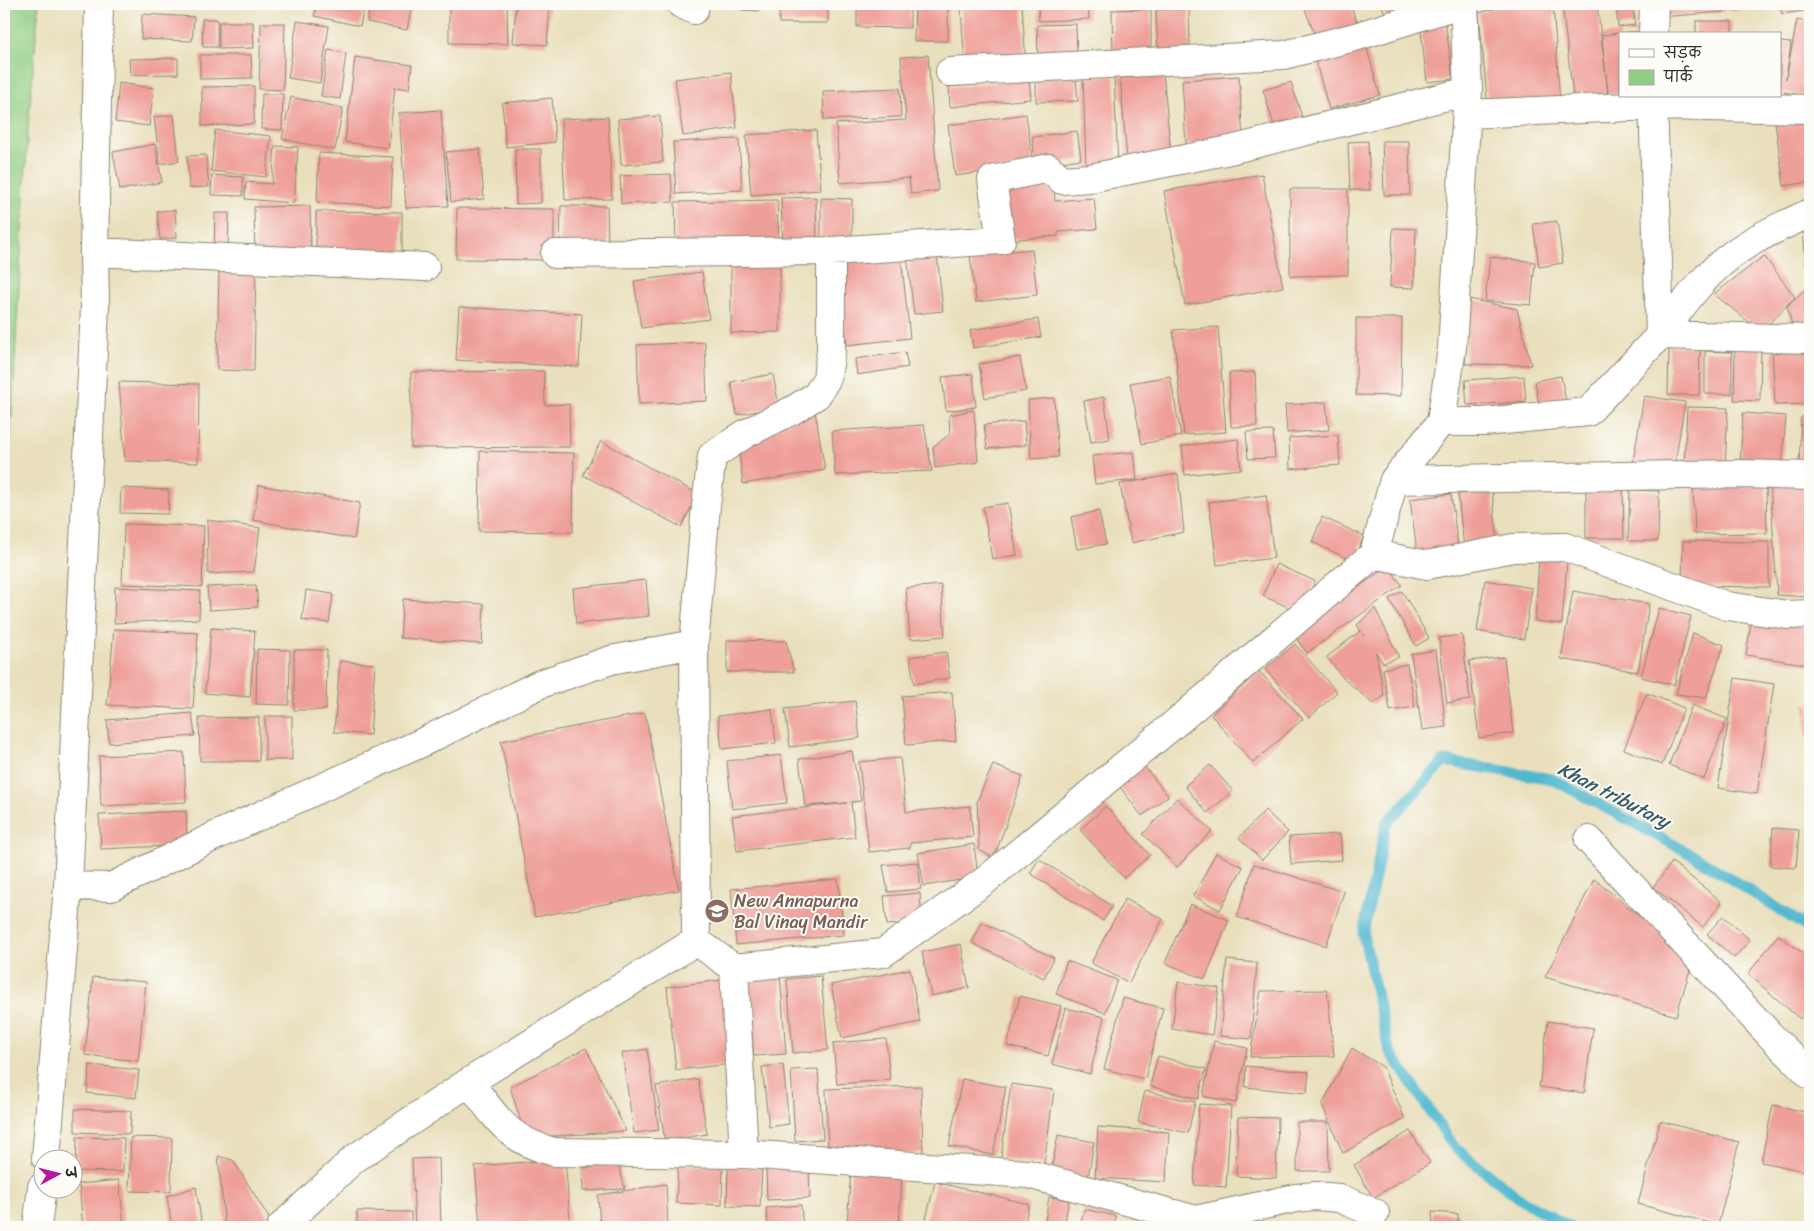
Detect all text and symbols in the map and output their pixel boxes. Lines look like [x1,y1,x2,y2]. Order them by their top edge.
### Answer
legend [1619,32,1782,98]
text: सड़क [1663,40,1702,66]
text: पार्क [1663,64,1694,90]
water label: Khan tributary [1552,753,1679,839]
place label: New Annapurna Bal Vinay Mandir [734,885,869,938]
school or university icon: New Annapurna Bal Vinay Mandir [704,898,730,924]
north arrow [32,1148,82,1198]
text: उ [57,1164,84,1180]

